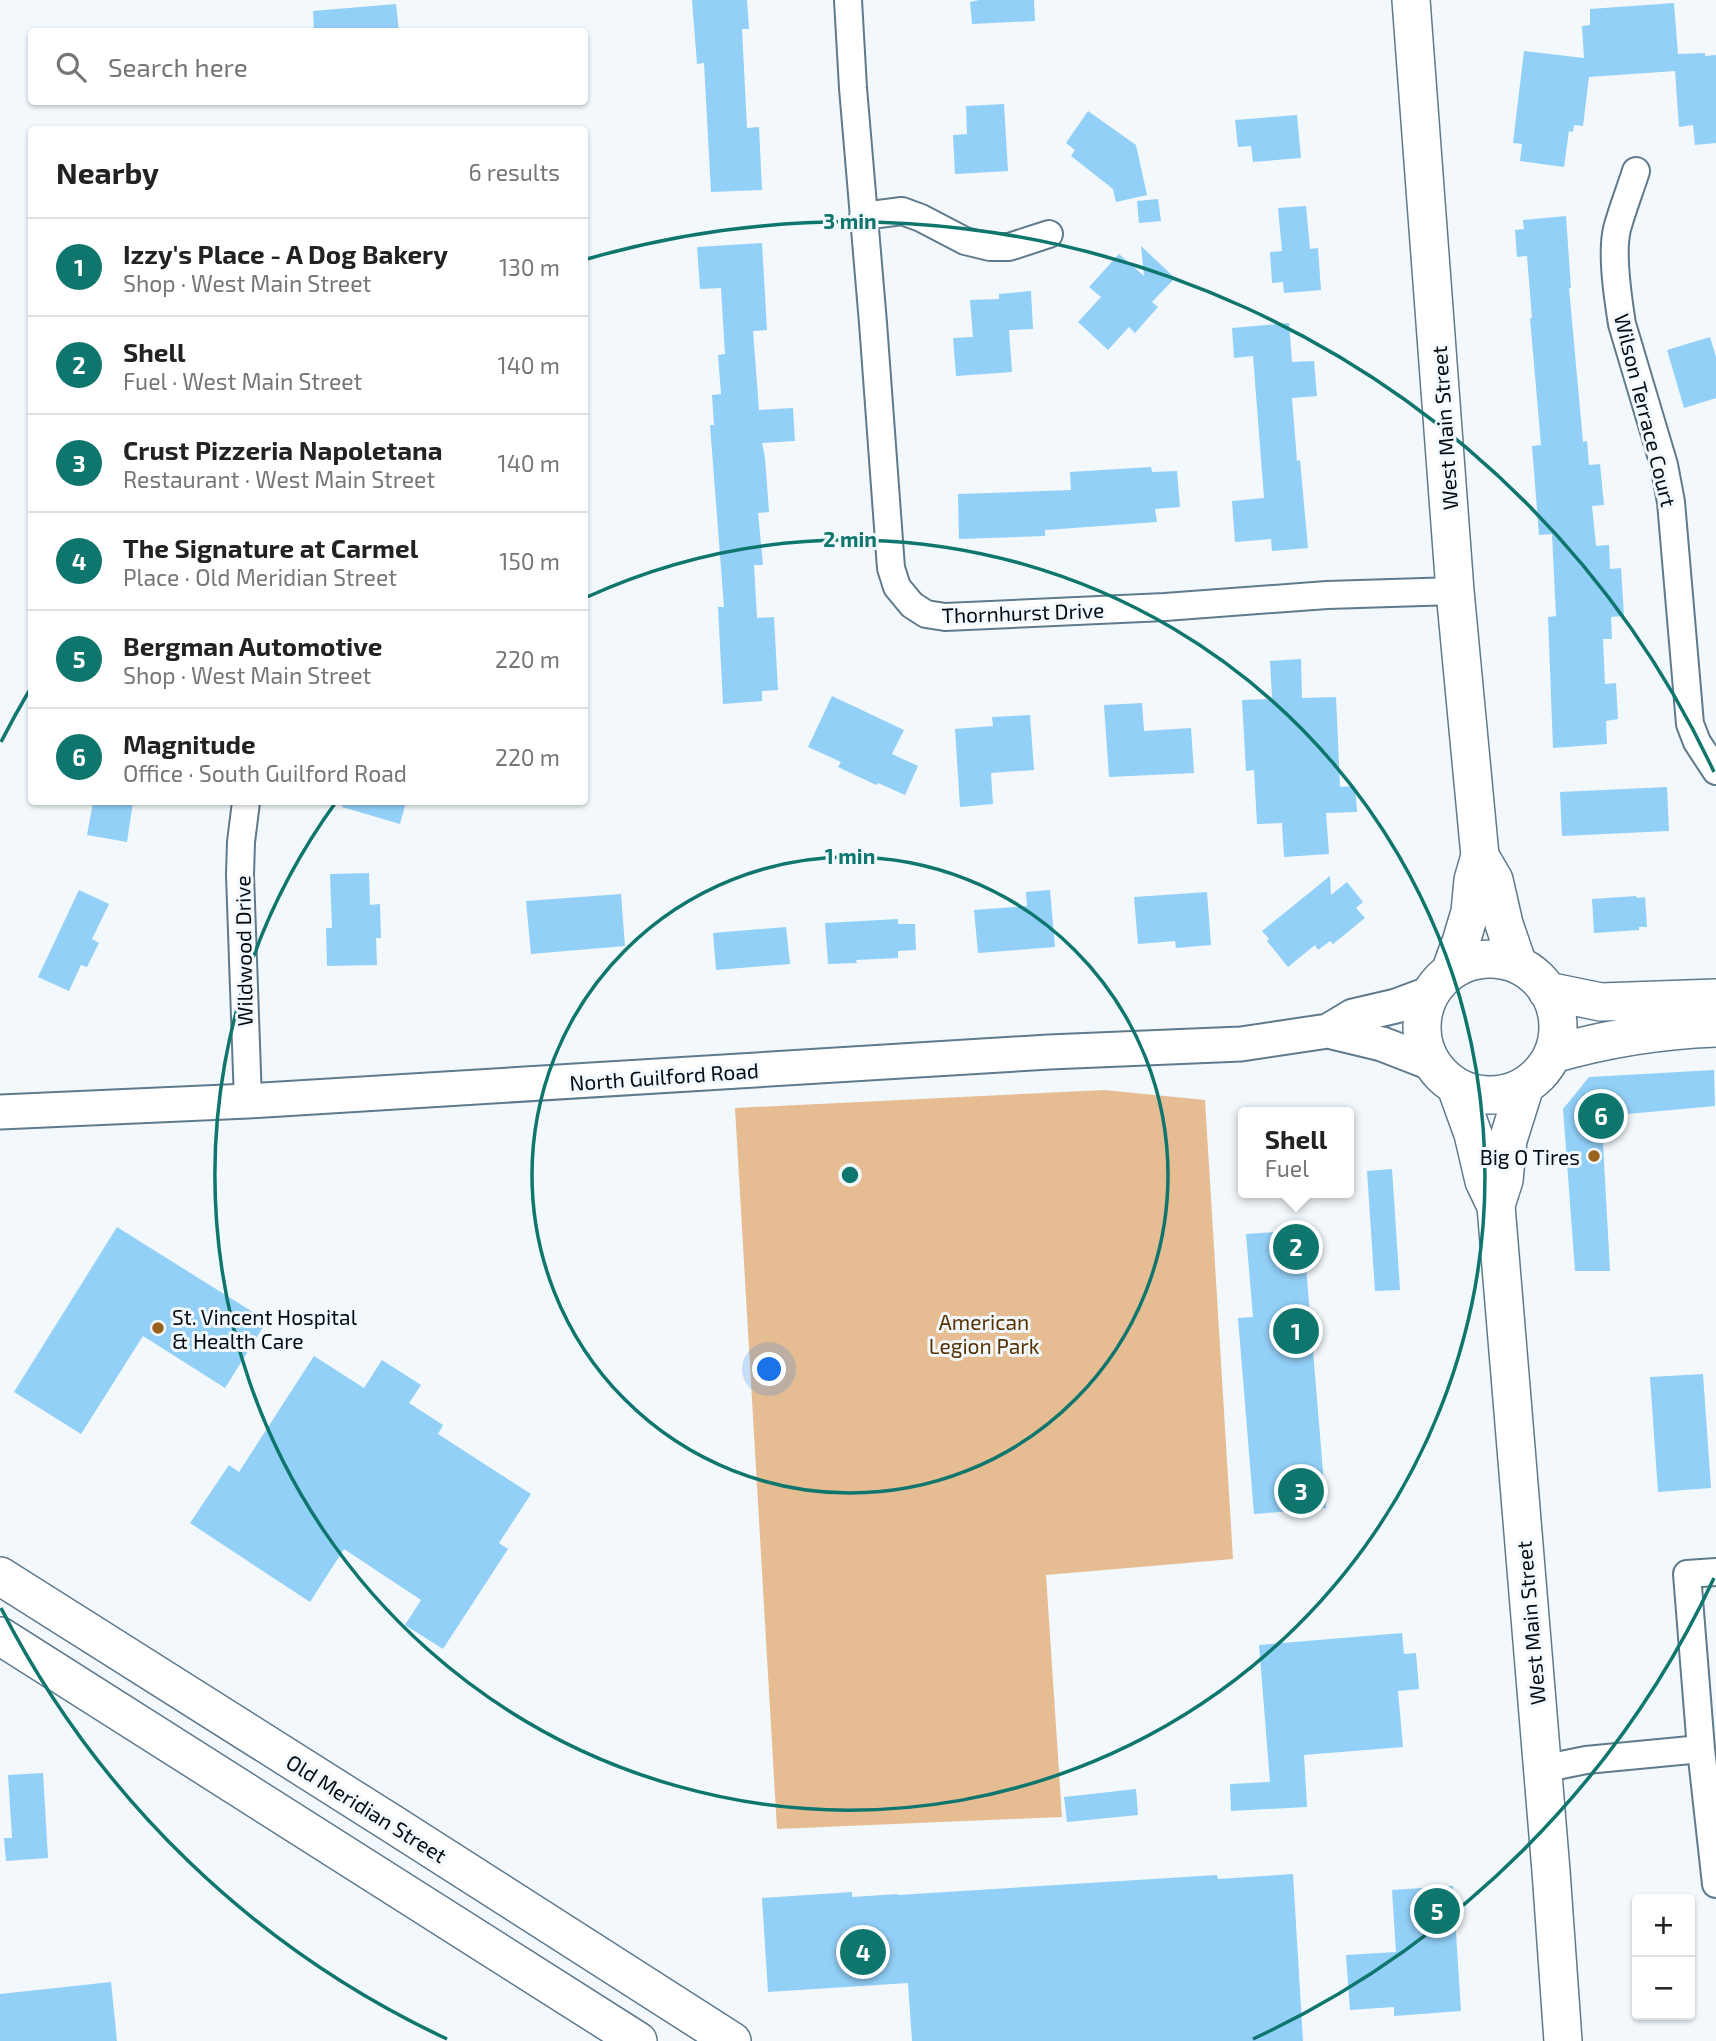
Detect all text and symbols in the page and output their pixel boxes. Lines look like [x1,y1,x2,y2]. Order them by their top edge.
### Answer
search box [28,28,588,105]
icon: search [52,48,90,86]
text: Search here [108,51,248,82]
text: Nearby [56,154,159,190]
text: 6 results [469,158,560,186]
text: 3 min [823,208,877,233]
text: Izzy's Place - A Dog Bakery [123,238,448,269]
text: 1 [74,253,84,281]
text: 130 m [499,253,560,281]
text: Shop · West Main Street [123,269,371,297]
street label: Wilson Terrace Court [1610,311,1682,509]
text: Shell [123,336,186,367]
street label: West Main Street [1426,345,1462,511]
text: 2 [72,351,86,379]
text: 140 m [498,351,560,379]
text: Fuel · West Main Street [123,367,362,395]
text: Crust Pizzeria Napoletana [123,434,442,465]
text: 3 [72,449,86,477]
text: 140 m [498,449,560,477]
text: Restaurant · West Main Street [123,465,435,493]
text: 2 min [823,526,877,551]
text: The Signature at Carmel [123,532,418,563]
text: 4 [72,547,86,575]
text: 150 m [499,547,560,575]
text: Place · Old Meridian Street [123,563,397,591]
street label: Thornhurst Drive [941,597,1105,627]
text: Bergman Automotive [123,630,382,661]
text: 5 [73,645,85,673]
text: 220 m [495,645,560,673]
text: Shop · West Main Street [123,661,371,689]
text: Magnitude [123,728,256,759]
text: 6 [72,743,86,771]
text: 220 m [495,743,560,771]
text: Office · South Guilford Road [123,759,407,787]
text: 1 min [825,843,875,868]
street label: Wildwood Drive [229,875,257,1027]
street label: North Guilford Road [569,1057,759,1095]
pin: 6 [1578,1090,1624,1142]
popup [1238,1107,1354,1198]
text: Shell [1265,1123,1327,1154]
place label: Big O Tires [1480,1144,1580,1169]
marker: Big O Tires [1586,1148,1602,1164]
text: Fuel [1265,1154,1309,1182]
centre of rings [838,1163,862,1187]
pin: 2 [1273,1221,1319,1273]
place label: St. Vincent Hospital & Health Care [172,1304,358,1353]
pin: 1 [1273,1305,1319,1357]
park label: American Legion Park [929,1309,1040,1358]
marker: St. Vincent Hospital & Health Care [150,1320,166,1336]
your location [752,1352,786,1386]
pin: 3 [1278,1465,1324,1517]
street label: West Main Street [1510,1540,1550,1706]
street label: Old Meridian Street [282,1749,452,1867]
pin: 5 [1414,1885,1460,1937]
map controls [1632,1894,1695,2020]
button: + [1632,1894,1695,1957]
pin: 4 [840,1926,886,1978]
button: − [1632,1957,1695,2020]

